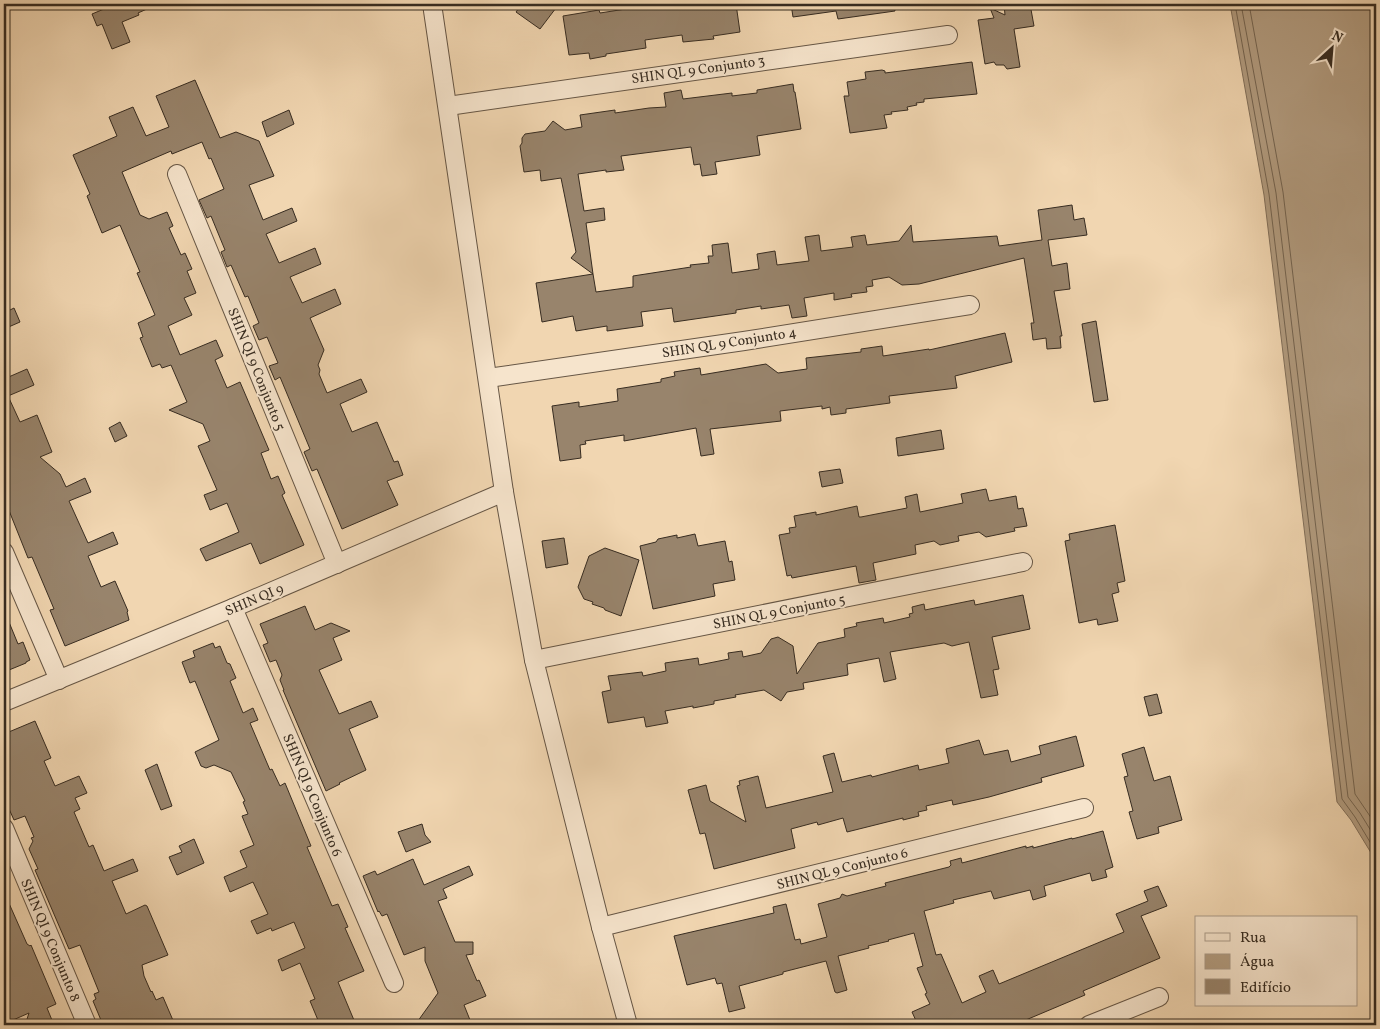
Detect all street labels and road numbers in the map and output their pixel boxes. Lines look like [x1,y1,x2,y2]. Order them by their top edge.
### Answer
street label: SHIN QL 9 Conjunto 3 [630,52,766,89]
street label: SHIN QI 9 Conjunto 5 [222,305,289,434]
street label: SHIN QL 9 Conjunto 4 [661,323,798,363]
street label: SHIN QI 9 [222,580,287,621]
street label: SHIN QL 9 Conjunto 5 [712,590,847,635]
street label: SHIN QI 9 Conjunto 6 [277,731,346,860]
street label: SHIN QL 9 Conjunto 6 [775,844,910,895]
street label: SHIN QI 9 Conjunto 8 [15,876,84,1005]

